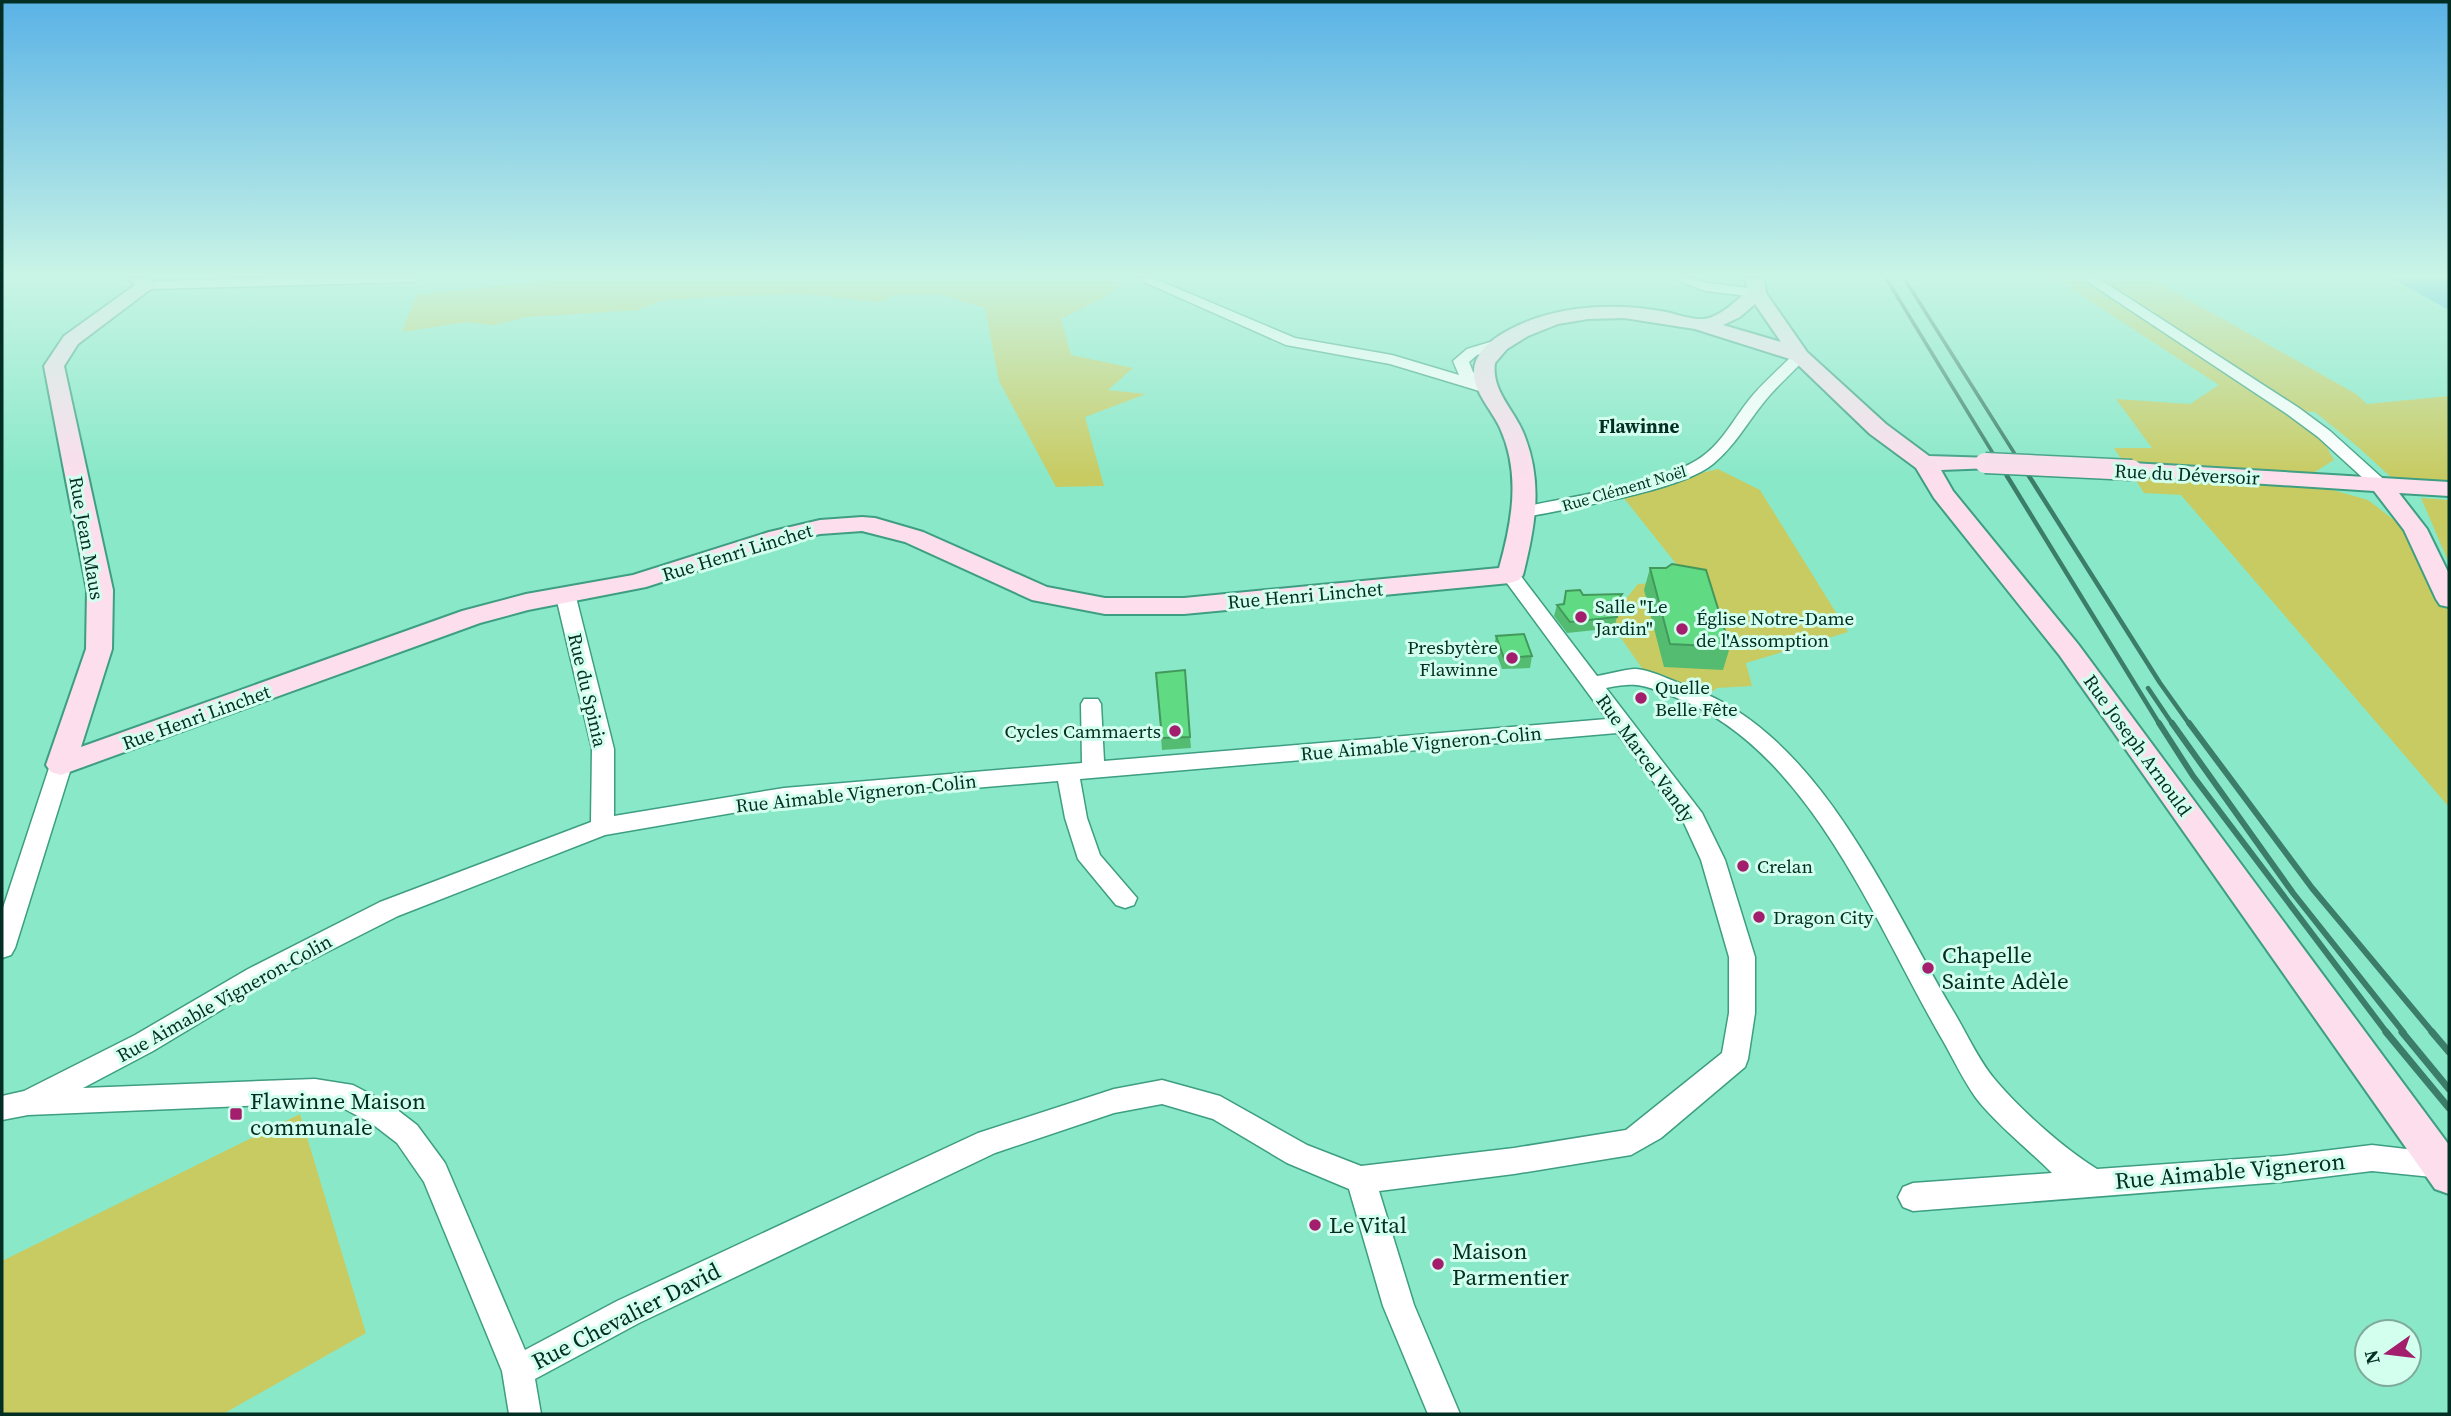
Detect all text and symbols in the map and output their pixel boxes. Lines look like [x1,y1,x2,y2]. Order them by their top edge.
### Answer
district label: Flawinne [1599,413,1680,439]
street label: Rue du Déversoir [2114,457,2260,491]
street label: Rue Clément Noël [1559,460,1689,516]
street label: Rue Jean Maus [63,474,111,602]
street label: Rue Henri Linchet [659,517,816,587]
street label: Rue Henri Linchet [1226,575,1385,615]
place label: Salle "Le Jardin" [1594,593,1668,641]
place label: Église Notre-Dame de l'Assomption [1696,605,1854,653]
marker: Salle "Le Jardin" [1573,609,1589,625]
marker: Église Notre-Dame de l'Assomption [1674,621,1690,637]
street label: Rue du Spinia [562,630,614,750]
place label: Presbytère Flawinne [1407,634,1498,682]
marker: Presbytère Flawinne [1504,650,1520,666]
street label: Rue Joseph Arnould [2078,669,2198,821]
place label: Quelle Belle Fête [1655,674,1738,722]
street label: Rue Henri Linchet [118,678,274,756]
street label: Rue Marcel Vandy [1591,689,1701,827]
marker: Quelle Belle Fête [1633,690,1649,706]
place label: Cycles Cammaerts [1005,718,1161,744]
street label: Rue Aimable Vigneron-Colin [1299,719,1543,767]
marker: Cycles Cammaerts [1167,723,1183,739]
street label: Rue Aimable Vigneron-Colin [734,767,978,819]
place label: Crelan [1757,853,1813,879]
marker: Crelan [1735,858,1751,874]
place label: Dragon City [1773,904,1874,930]
marker: Dragon City [1751,909,1767,925]
street label: Rue Aimable Vigneron-Colin [112,928,336,1068]
place label: Chapelle Sainte Adèle [1942,939,2069,997]
marker: Chapelle Sainte Adèle [1920,960,1936,976]
place label: Flawinne Maison communale [250,1085,426,1143]
marker: Flawinne Maison communale [228,1106,244,1122]
street label: Rue Aimable Vigneron [2113,1145,2347,1197]
place label: Le Vital [1329,1209,1407,1241]
marker: Le Vital [1307,1217,1323,1233]
place label: Maison Parmentier [1452,1235,1569,1293]
street label: Rue Chevalier David [526,1255,726,1377]
marker: Maison Parmentier [1430,1256,1446,1272]
north arrow [2353,1318,2423,1388]
text: N [2357,1347,2386,1367]

